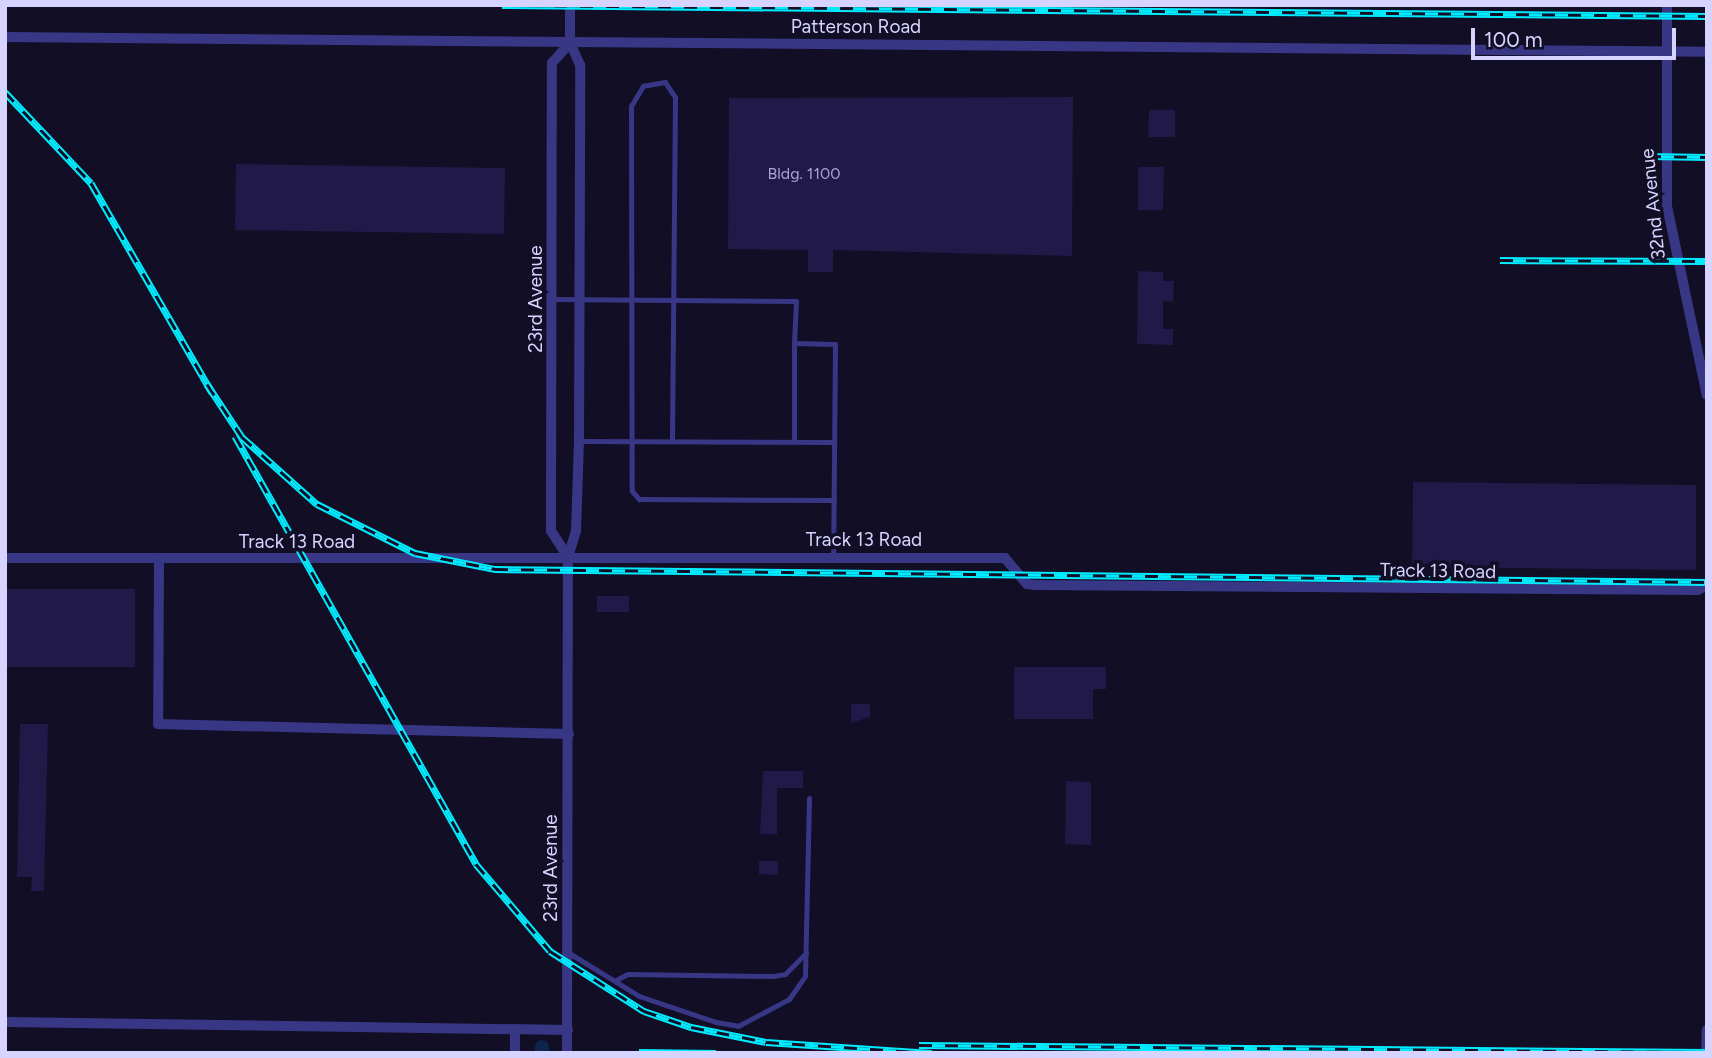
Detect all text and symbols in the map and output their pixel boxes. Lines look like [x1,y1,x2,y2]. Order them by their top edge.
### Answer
scale bar [1474,14,1679,58]
street label: Patterson Road [791,16,921,38]
text: 100 m [1484,27,1543,52]
street label: 32nd Avenue [1636,147,1670,261]
house number: Bldg. 1100 [767,164,841,184]
street label: 23rd Avenue [525,245,547,353]
street label: Track 13 Road [806,529,922,551]
street label: Track 13 Road [239,531,355,553]
street label: Track 13 Road [1380,559,1496,583]
street label: 23rd Avenue [540,814,562,922]

